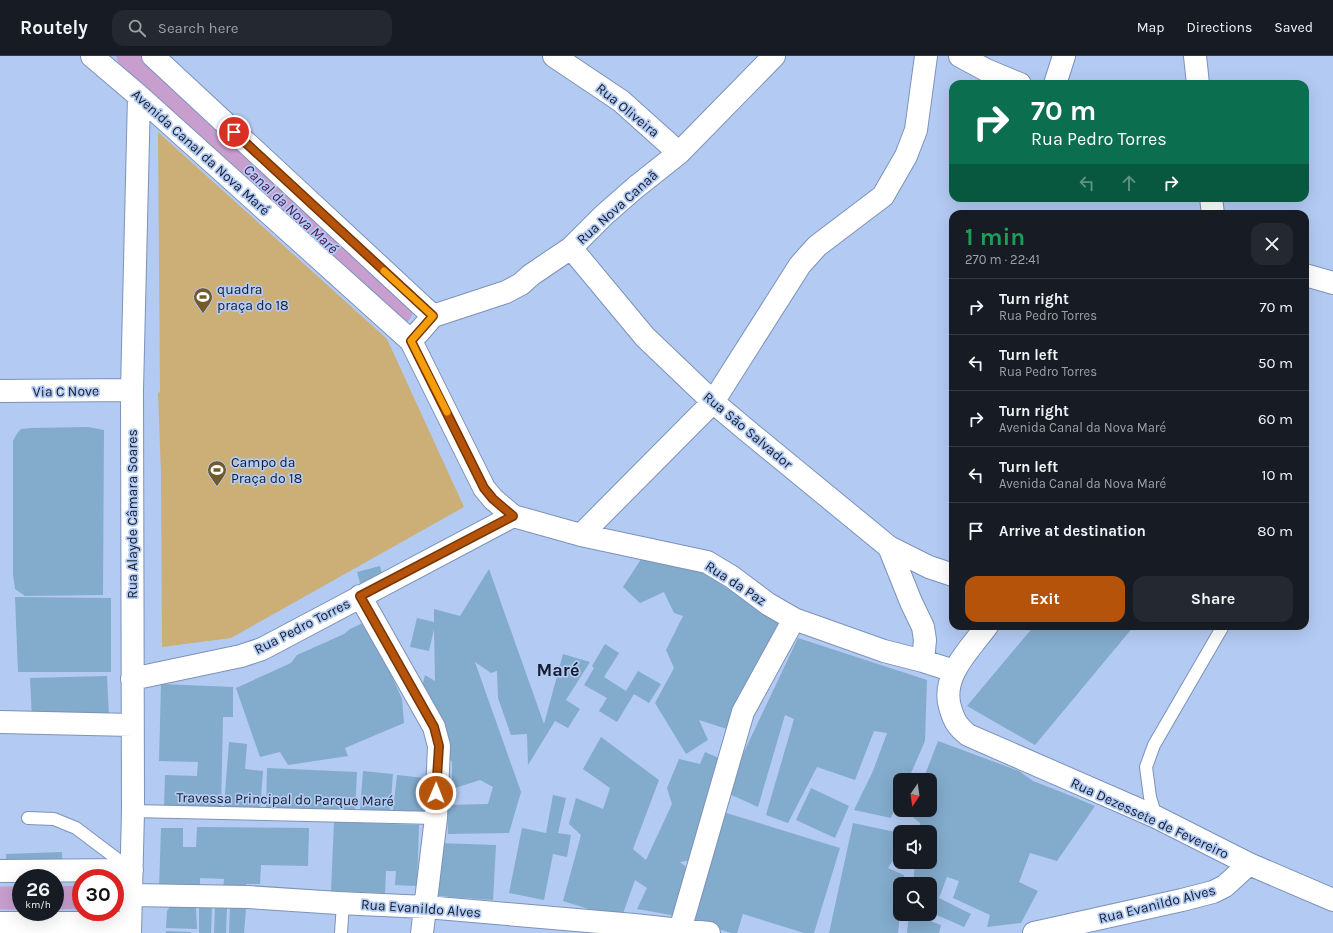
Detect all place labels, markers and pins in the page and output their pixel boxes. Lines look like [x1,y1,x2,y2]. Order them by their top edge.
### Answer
pin [217,115,251,149]
place label: quadra praça do 18 [217,281,289,314]
sports icon: quadra praça do 18 [192,286,214,314]
place label: Campo da Praça do 18 [231,454,302,487]
sports icon: Campo da Praça do 18 [206,459,228,487]

